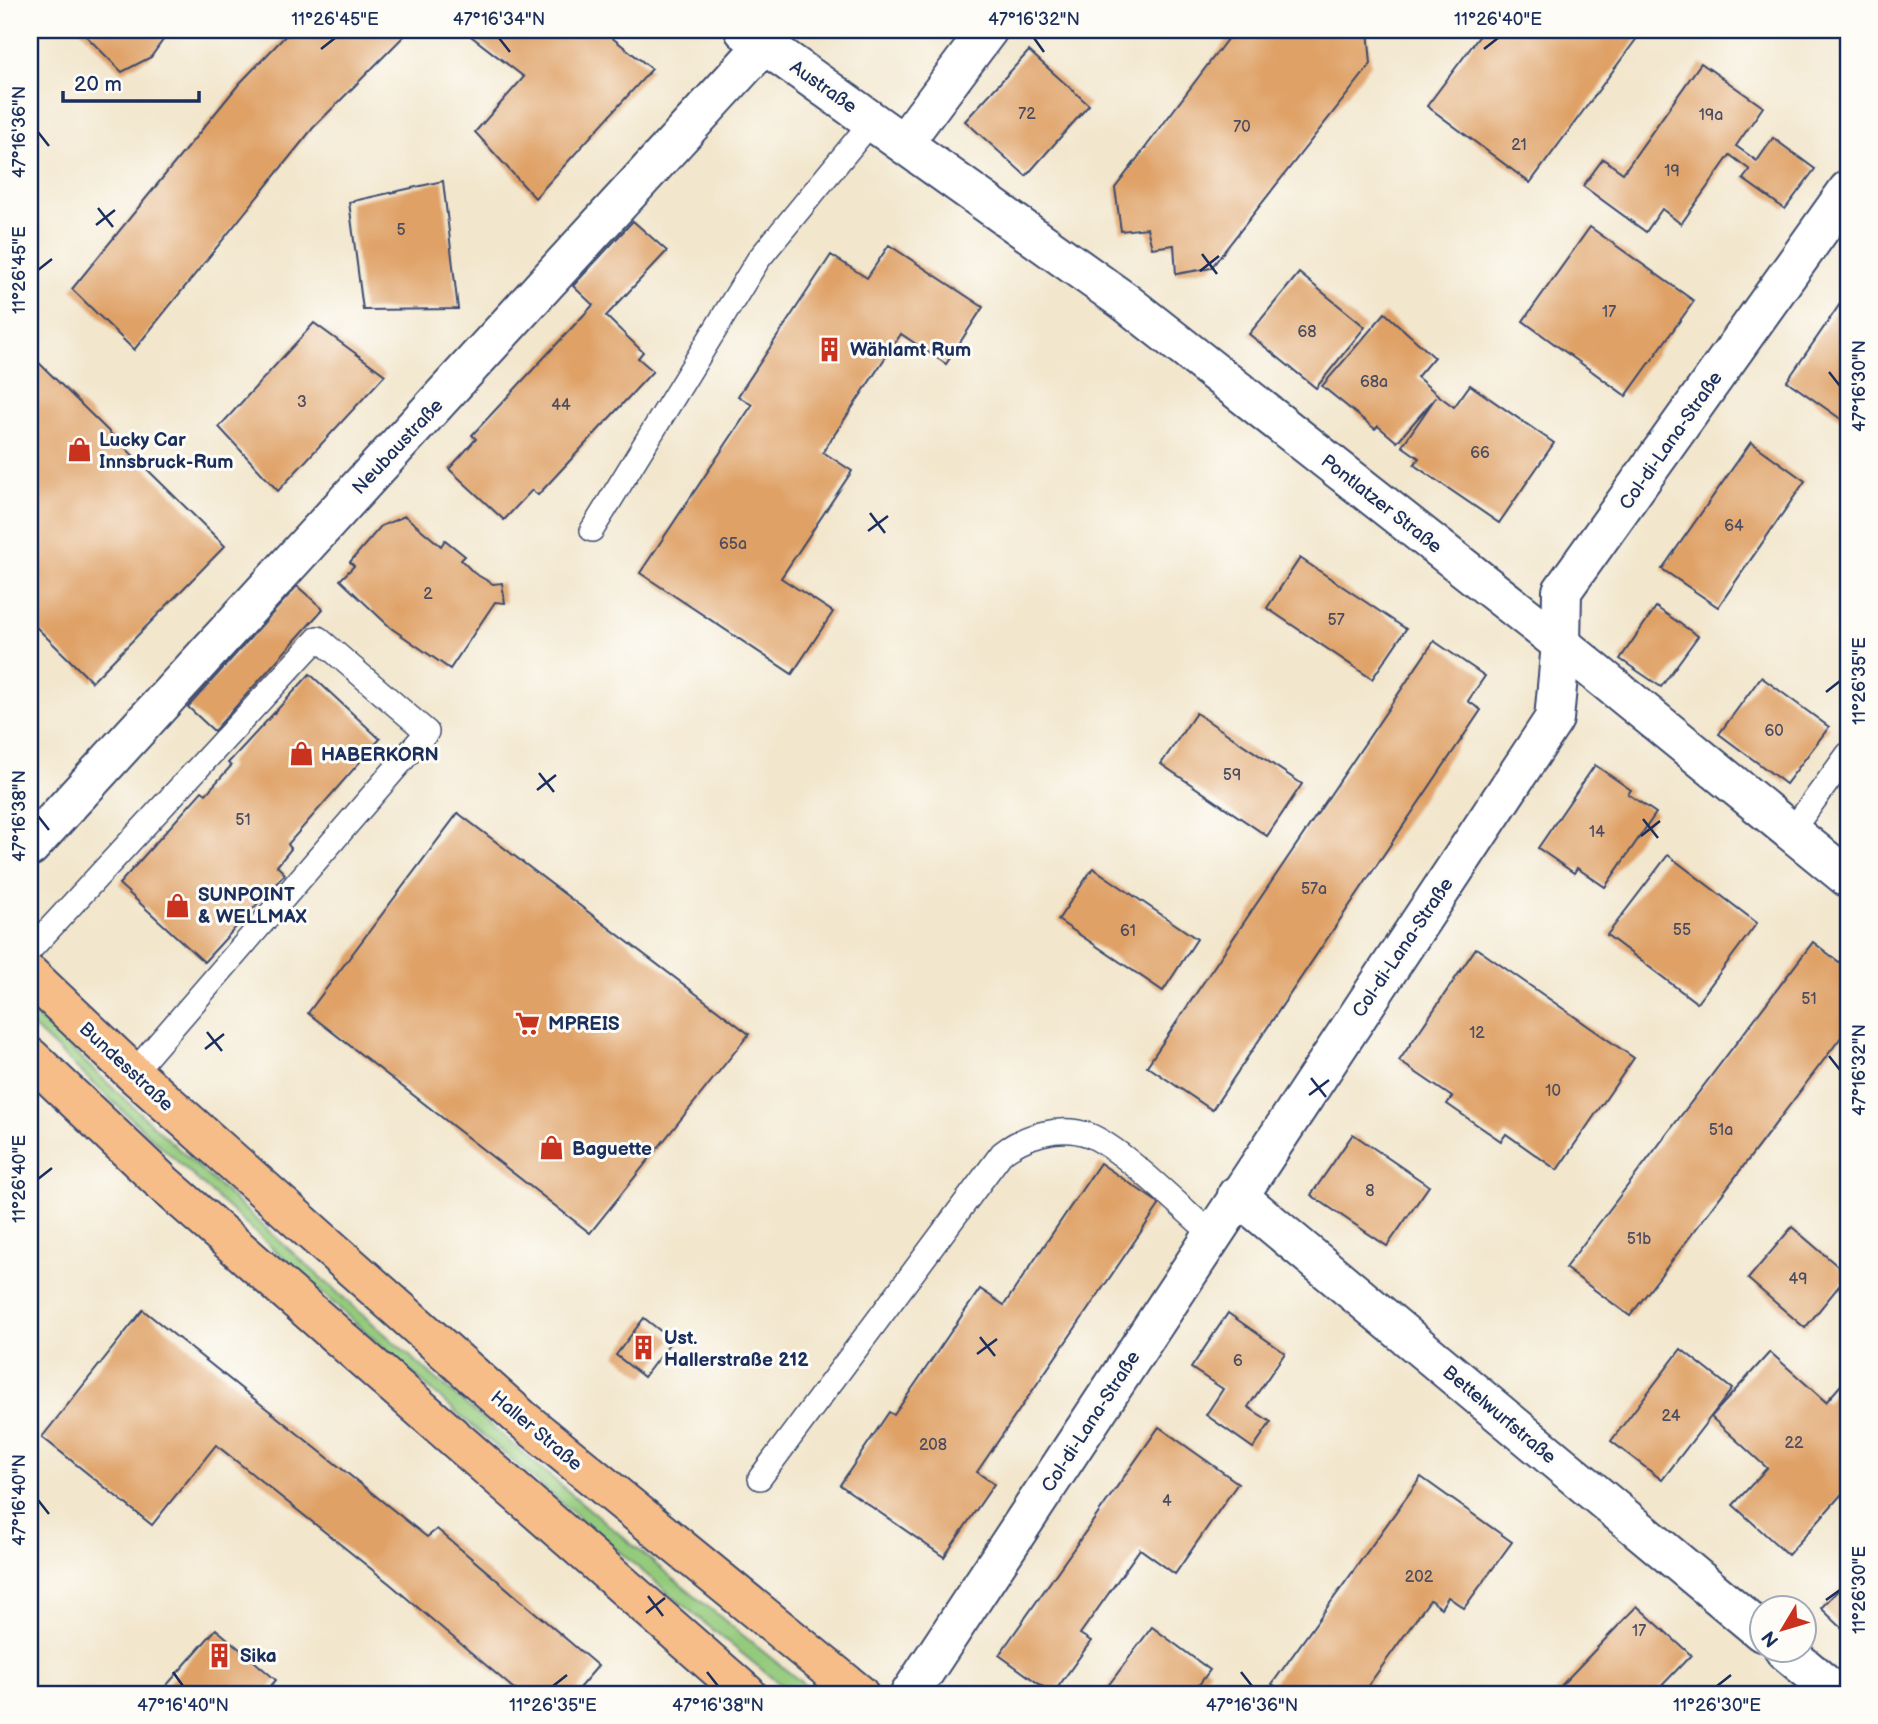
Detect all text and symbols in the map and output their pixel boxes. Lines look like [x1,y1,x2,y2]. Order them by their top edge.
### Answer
text: 11°26'45"E [291,9,379,30]
text: 47°16'34"N [453,9,545,30]
text: 47°16'32"N [988,9,1080,30]
text: 11°26'40"E [1454,9,1542,30]
street label: Austraße [785,56,861,119]
scale bar [63,60,200,104]
text: 20 m [74,72,122,97]
text: 47°16'36"N [9,86,30,178]
house number: 72 [1018,105,1036,124]
house number: 19a [1699,106,1723,125]
house number: 70 [1233,118,1251,137]
house number: 21 [1511,136,1527,155]
house number: 19 [1664,162,1680,181]
house number: 5 [396,221,406,240]
text: 11°26'45"E [9,226,30,314]
house number: 17 [1602,303,1616,322]
house number: 68 [1297,323,1317,342]
building icon: Wählamt Rum [816,335,844,363]
place label: Wählamt Rum [850,339,971,362]
text: 47°16'30"N [1849,340,1870,432]
street label: Col-di-Lana-Straße [1615,367,1728,515]
house number: 68a [1360,373,1388,392]
house number: 3 [297,393,307,412]
street label: Neubaustraße [348,394,448,500]
house number: 44 [551,396,571,415]
place label: Lucky Car Innsbruck-Rum [99,429,233,474]
shop icon: Lucky Car Innsbruck-Rum [65,436,93,464]
house number: 66 [1470,444,1490,463]
street label: Pontlatzer Straße [1316,450,1446,559]
house number: 64 [1724,517,1744,536]
house number: 65a [719,535,747,554]
house number: 2 [423,585,433,604]
house number: 57 [1327,611,1345,630]
text: 11°26'35"E [1849,637,1870,725]
house number: 60 [1764,722,1784,741]
shop icon: HABERKORN [287,740,315,768]
place label: HABERKORN [321,744,439,767]
house number: 59 [1223,766,1241,785]
text: 47°16'38"N [9,770,30,862]
house number: 51 [235,811,251,830]
house number: 14 [1589,823,1605,842]
street label: Col-di-Lana-Straße [1348,874,1459,1022]
house number: 57a [1301,880,1327,899]
place label: SUNPOINT & WELLMAX [198,884,308,929]
shop icon: SUNPOINT & WELLMAX [164,891,192,919]
house number: 55 [1673,921,1691,940]
house number: 61 [1120,922,1136,941]
house number: 51 [1801,990,1817,1009]
supermarket icon: MPREIS [514,1009,542,1037]
place label: MPREIS [548,1013,620,1036]
street label: Bundesstraße [74,1018,178,1117]
house number: 12 [1469,1024,1485,1043]
text: 47°16'32"N [1849,1024,1870,1116]
house number: 10 [1545,1082,1561,1101]
house number: 51a [1709,1121,1733,1140]
shop icon: Baguette [538,1134,566,1162]
text: 11°26'40"E [9,1135,30,1223]
place label: Baguette [572,1138,652,1161]
house number: 8 [1365,1182,1375,1201]
house number: 51b [1627,1230,1651,1249]
house number: 49 [1788,1270,1808,1289]
place label: Ust. Hallerstraße 212 [664,1327,809,1372]
building icon: Ust. Hallerstraße 212 [630,1334,658,1362]
street label: Col-di-Lana-Straße [1037,1347,1145,1497]
house number: 6 [1233,1352,1243,1371]
street label: Bettelwurfstraße [1438,1361,1560,1469]
street label: Haller Straße [486,1386,586,1476]
house number: 24 [1662,1407,1681,1426]
house number: 22 [1785,1434,1804,1453]
house number: 208 [919,1436,947,1455]
text: 47°16'40"N [9,1454,30,1546]
house number: 4 [1162,1492,1172,1511]
text: 11°26'30"E [1849,1546,1870,1634]
house number: 202 [1405,1568,1434,1587]
north arrow [1748,1594,1818,1664]
house number: 17 [1632,1622,1646,1641]
text: N [1757,1626,1784,1651]
building icon: Sika [206,1641,234,1669]
place label: Sika [240,1645,277,1668]
text: 47°16'40"N [137,1695,229,1716]
text: 11°26'35"E [509,1695,597,1716]
text: 47°16'38"N [672,1695,764,1716]
text: 47°16'36"N [1206,1695,1298,1716]
text: 11°26'30"E [1673,1695,1761,1716]

